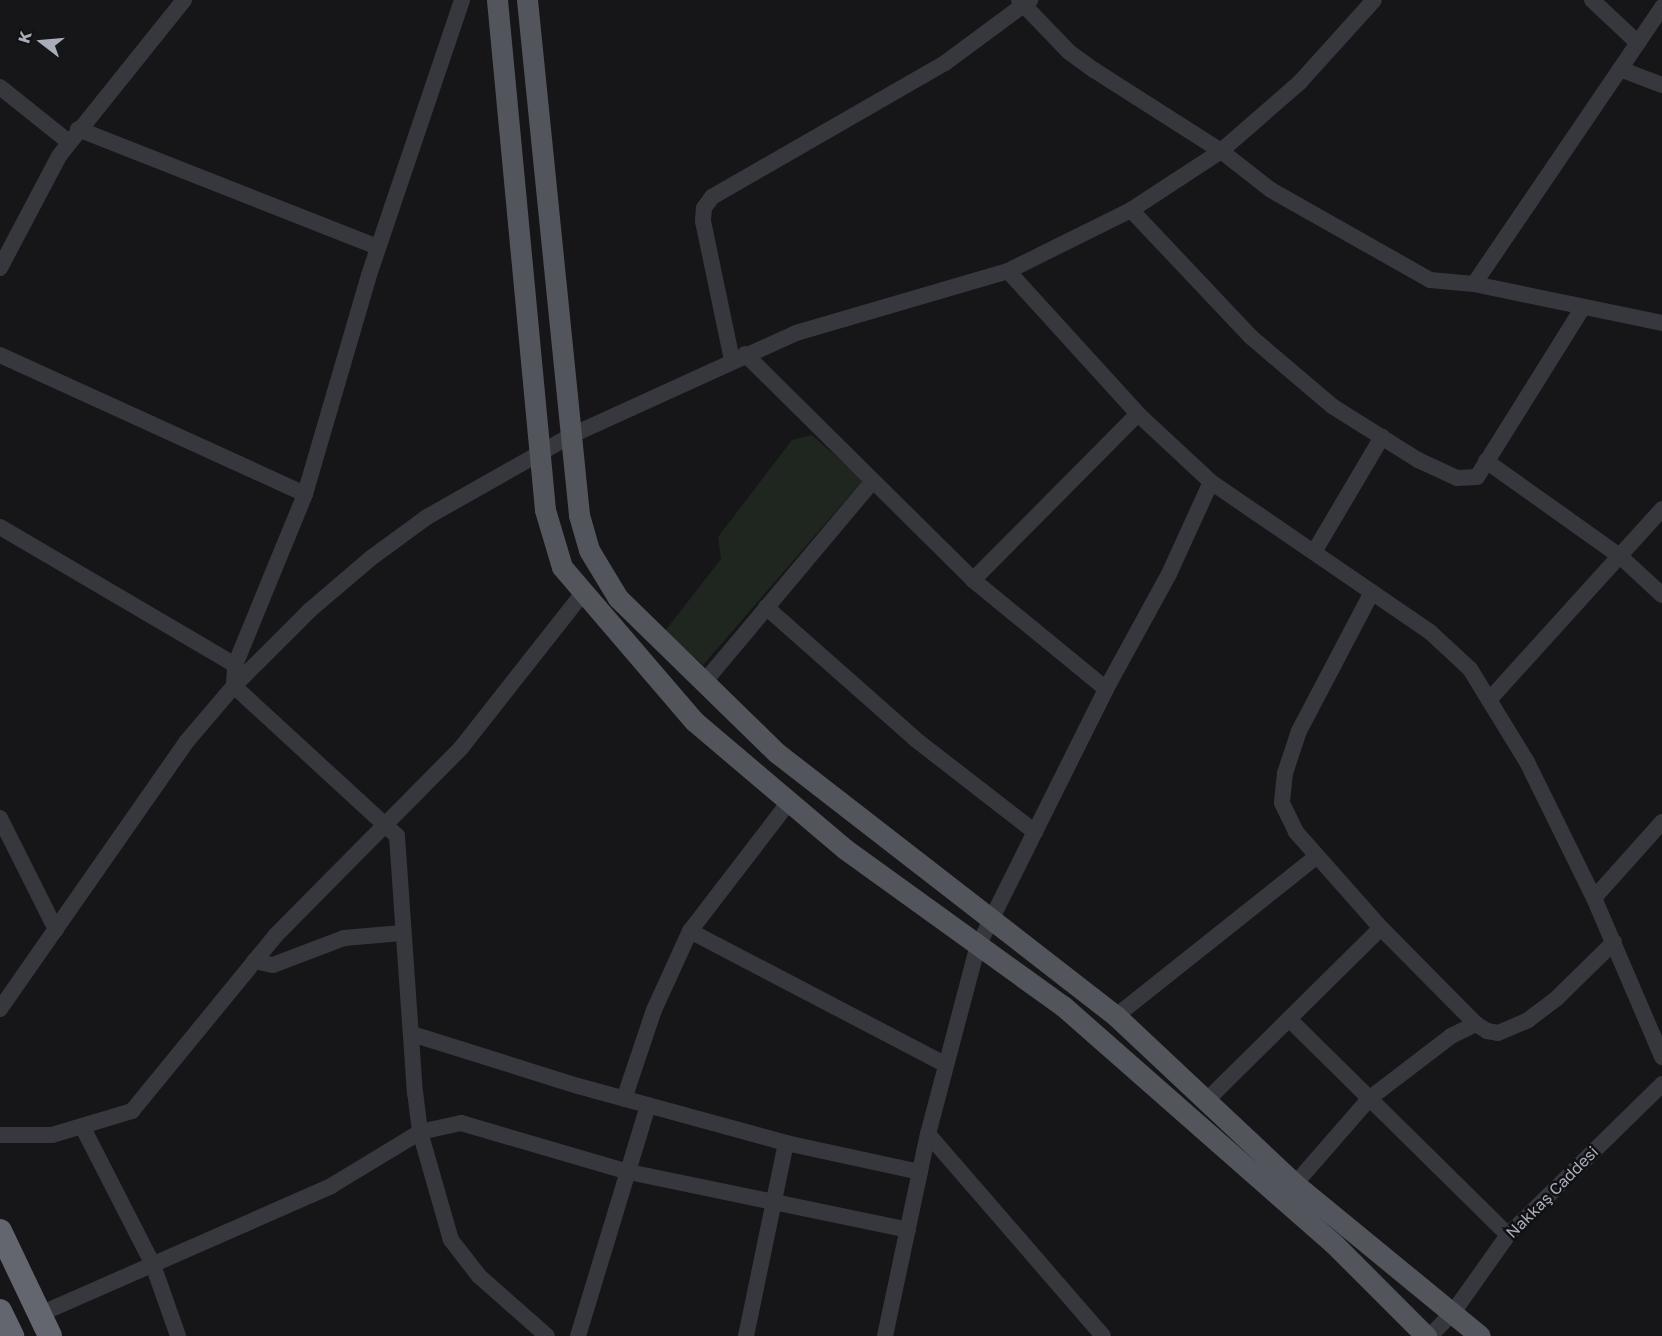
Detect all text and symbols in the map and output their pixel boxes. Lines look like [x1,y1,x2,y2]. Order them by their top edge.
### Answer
north arrow [12,12,72,72]
text: K [13,29,36,45]
street label: Nakkaş Caddesi [1502,1142,1602,1242]

